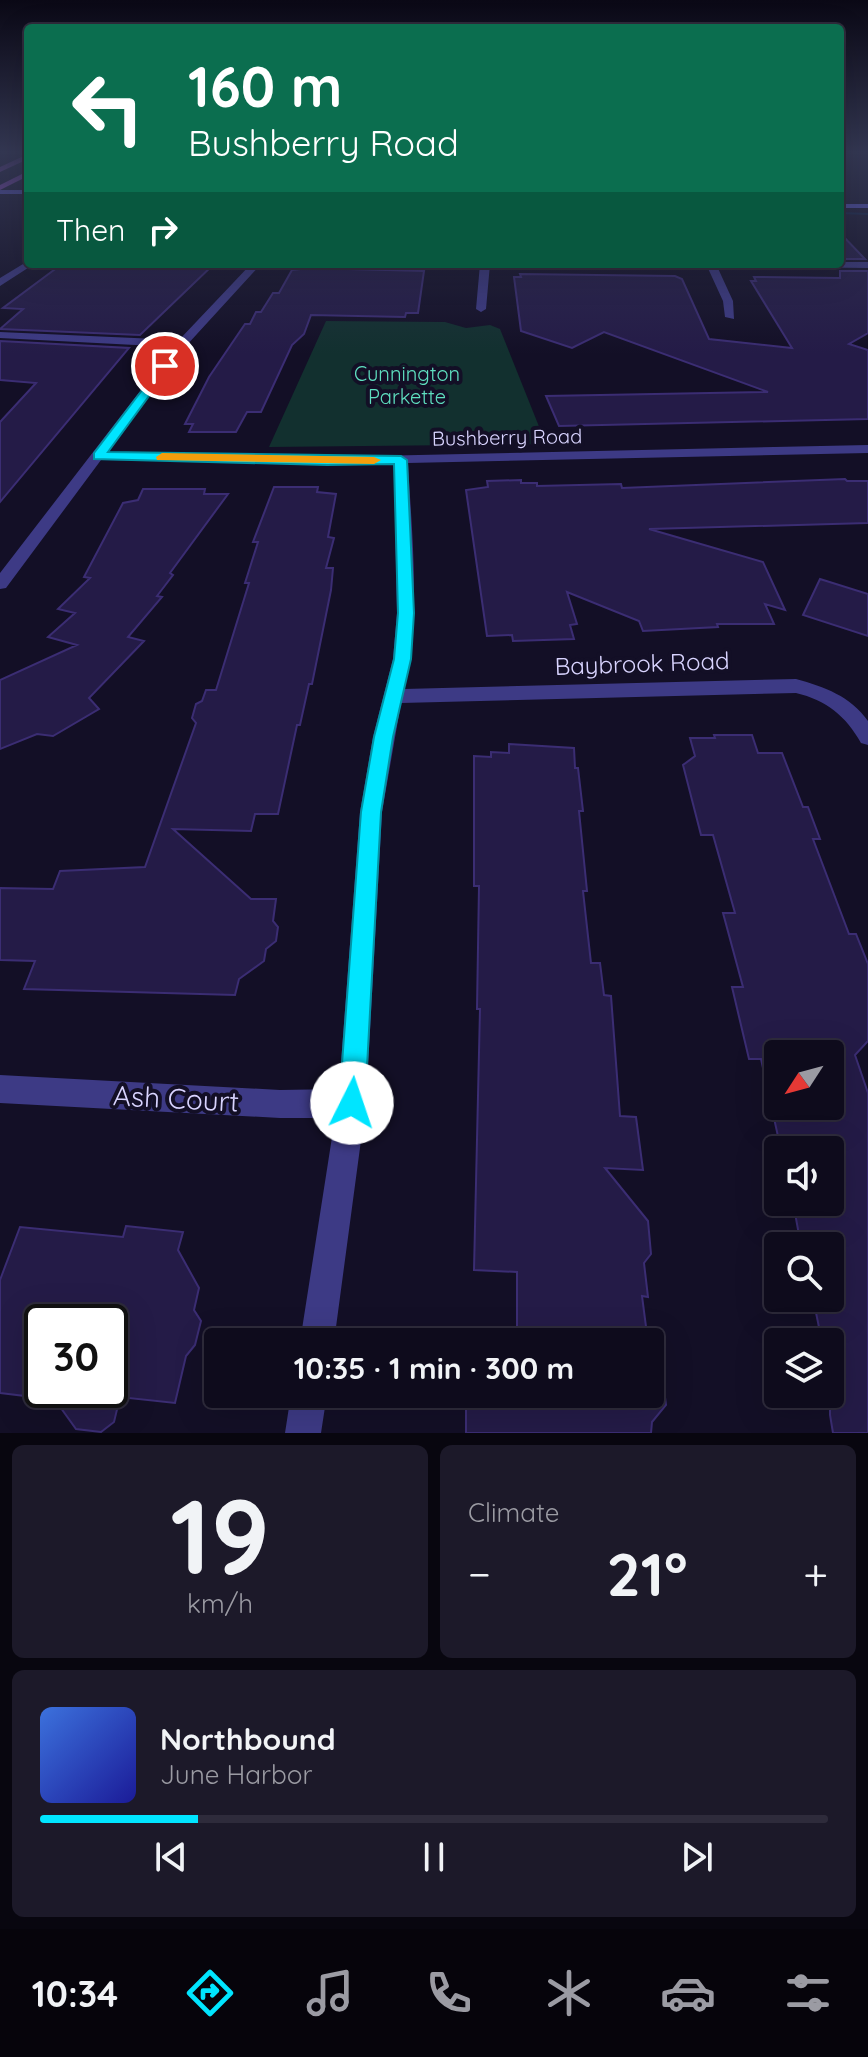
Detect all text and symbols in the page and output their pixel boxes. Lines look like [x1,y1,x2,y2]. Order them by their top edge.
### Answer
text: 160 m [188,51,342,121]
icon: left [56,56,160,160]
text: Bushberry Road [188,120,459,165]
icon: right [141,208,185,252]
text: Then [56,211,125,249]
pin [131,332,199,400]
icon: arrive [143,344,187,388]
park label: Cunnington Parkette [354,361,460,409]
street label: Bushberry Road [432,423,582,451]
street label: Baybrook Road [554,645,730,681]
north arrow [764,1040,844,1120]
map controls [764,1040,844,1408]
position arrow [310,1061,394,1145]
street label: Ash Court [112,1077,240,1119]
button: sound [764,1136,844,1216]
button: search [764,1232,844,1312]
speed limit sign: 30 [24,1304,128,1408]
button: layers [764,1328,844,1408]
text: 10:35 · 1 min · 300 m [294,1349,574,1387]
text: 19 [170,1470,270,1600]
text: Climate [468,1496,559,1529]
text: 21° [607,1536,688,1611]
text: − [468,1546,491,1601]
text: + [803,1546,828,1601]
text: km/h [187,1587,253,1620]
text: Northbound [160,1720,336,1758]
text: June Harbor [160,1758,312,1791]
icon: previous [149,1835,193,1879]
icon: pause [412,1835,456,1879]
icon: next [675,1835,719,1879]
icon: directions [182,1965,238,2021]
icon: music [302,1965,358,2021]
icon: phone [421,1965,477,2021]
icon: climate [541,1965,597,2021]
icon: car [660,1965,716,2021]
icon: filters [780,1965,836,2021]
text: 10:34 [32,1971,118,2016]

